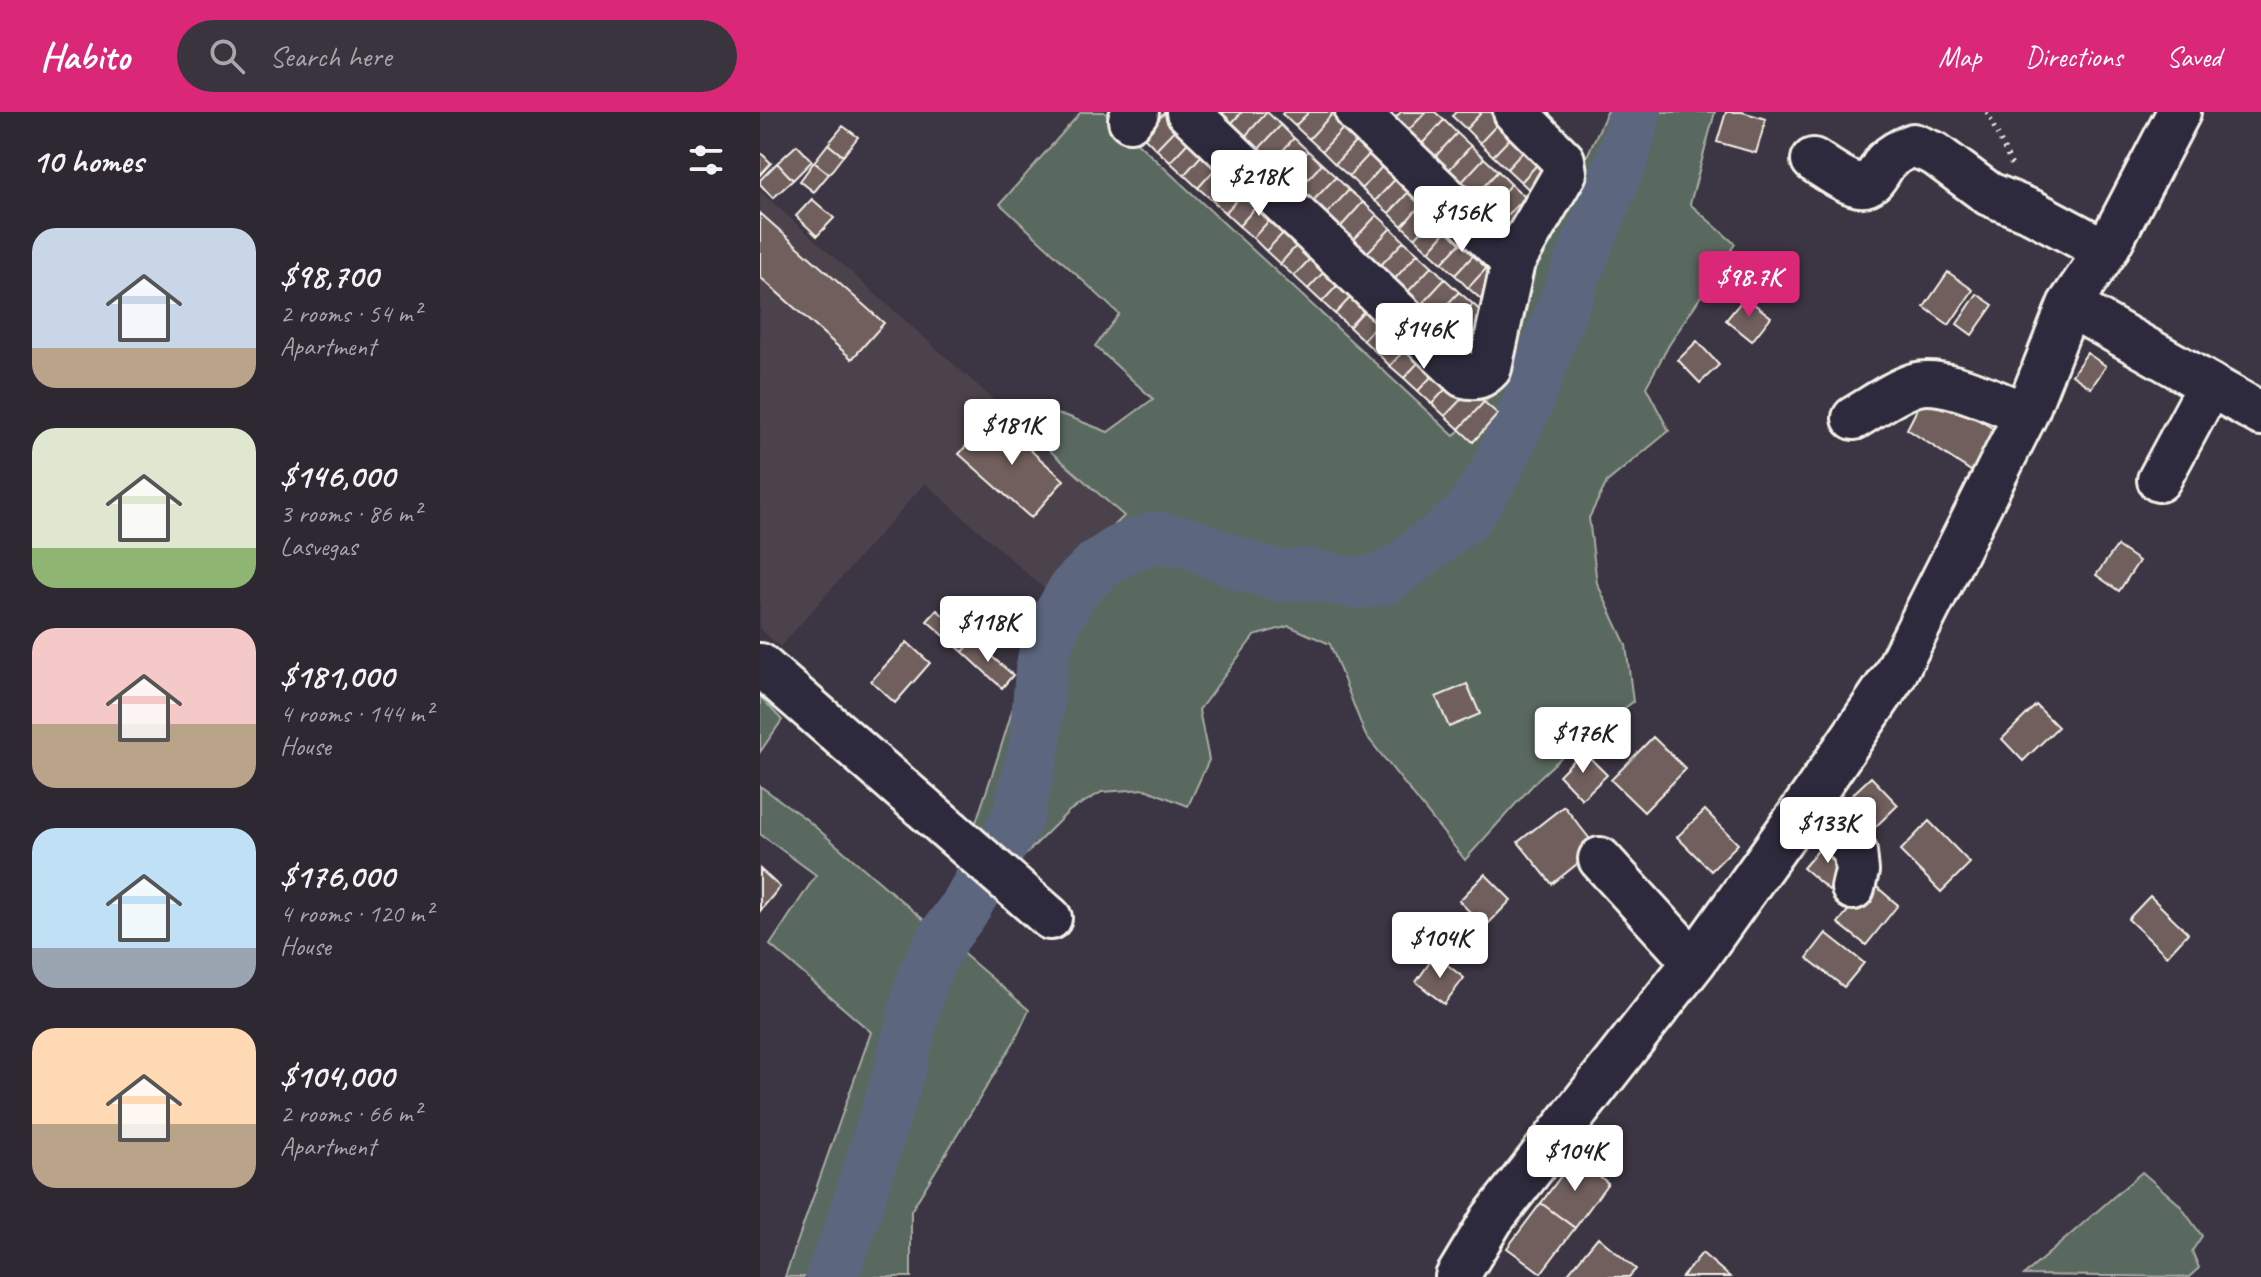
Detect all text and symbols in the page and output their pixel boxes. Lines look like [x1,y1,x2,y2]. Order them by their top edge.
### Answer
search box [177,20,737,92]
text: Habito [40,33,129,80]
icon: search [205,34,249,78]
text: Search here [269,37,392,75]
text: Map [1938,39,1981,74]
text: Directions [2025,39,2123,74]
text: Saved [2167,39,2221,74]
icon: filters [684,138,728,182]
text: 10 homes [32,139,143,182]
pin: $218K [1203,150,1315,218]
text: $218K [1229,159,1289,192]
pin: $156K [1406,186,1518,254]
text: $156K [1432,195,1492,228]
pin: $98.7K [1684,251,1814,319]
text: $98,700 [280,254,378,297]
icon: home [96,260,192,356]
text: $98.7K [1717,260,1781,293]
text: 2 rooms · 54 m² [280,297,421,330]
pin: $146K [1368,303,1480,371]
text: $146K [1394,312,1454,345]
text: Apartment [280,330,376,363]
pin: $181K [956,399,1068,467]
text: $181K [982,408,1042,441]
text: $146,000 [280,454,395,497]
icon: home [96,460,192,556]
text: 3 rooms · 86 m² [280,497,421,530]
text: Lasvegas [280,530,357,563]
pin: $118K [932,596,1044,664]
text: $118K [958,605,1018,638]
text: $181,000 [280,654,394,697]
icon: home [96,660,192,756]
text: 4 rooms · 144 m² [280,697,432,730]
pin: $176K [1527,707,1639,775]
text: $176K [1553,716,1613,749]
text: House [280,730,331,763]
pin: $133K [1772,797,1884,865]
text: $133K [1798,806,1858,839]
text: $176,000 [280,854,394,897]
icon: home [96,860,192,956]
text: 4 rooms · 120 m² [280,897,432,930]
pin: $104K [1384,912,1496,980]
text: $104K [1410,921,1470,954]
text: House [280,930,331,963]
text: $104,000 [280,1054,394,1097]
icon: home [96,1060,192,1156]
text: 2 rooms · 66 m² [280,1097,421,1130]
pin: $104K [1519,1125,1631,1193]
text: Apartment [280,1130,376,1163]
text: $104K [1545,1134,1605,1167]

